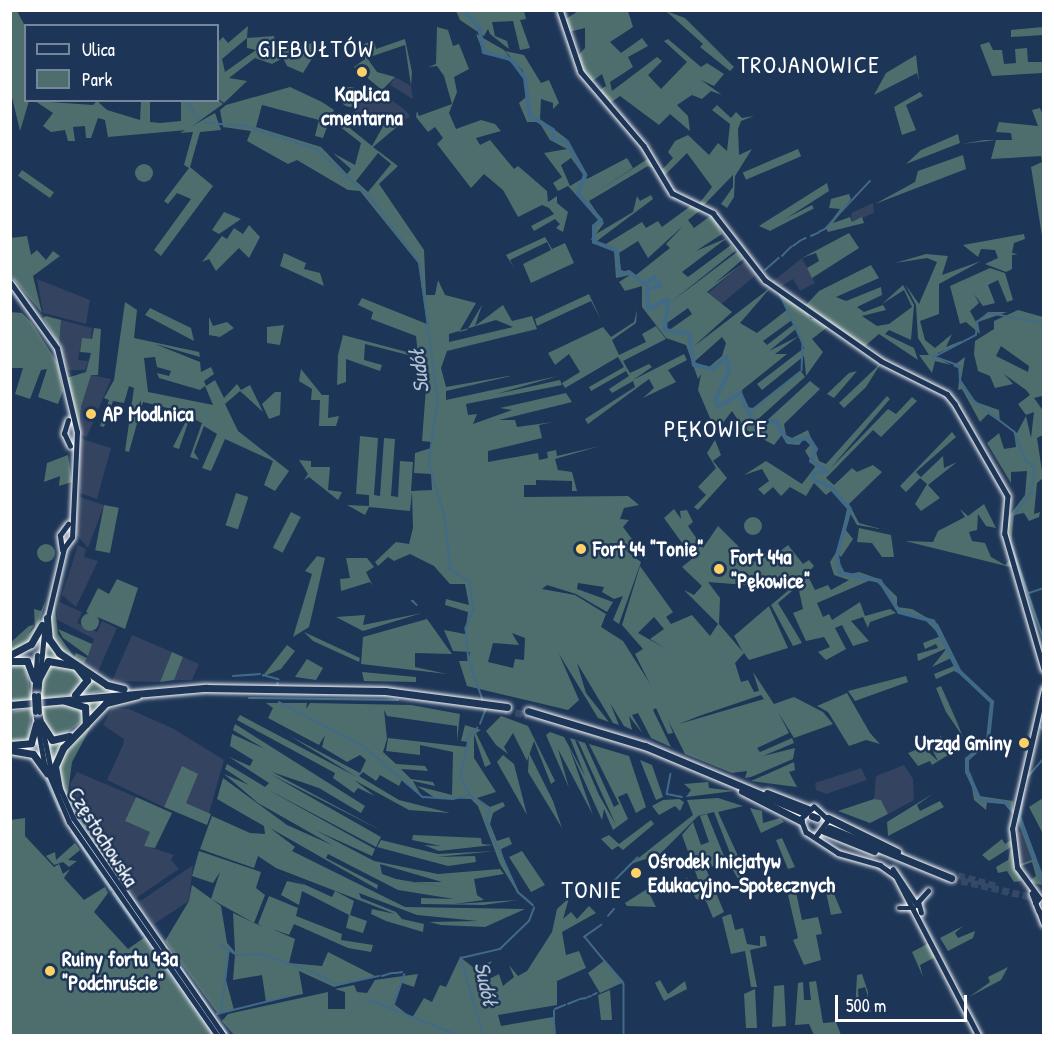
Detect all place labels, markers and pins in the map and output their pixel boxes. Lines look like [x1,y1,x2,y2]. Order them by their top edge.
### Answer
marker: Kaplica cmentarna [355,65,369,79]
place label: Kaplica cmentarna [321,81,403,131]
place label: AP Modlnica [103,401,193,427]
marker: AP Modlnica [84,407,98,421]
place label: Fort 44 "Tonie" [593,536,704,562]
marker: Fort 44 "Tonie" [574,542,588,556]
place label: Fort 44a "Pękowice" [731,544,810,594]
marker: Fort 44a "Pękowice" [712,562,726,576]
place label: Urząd Gminy [915,730,1012,756]
marker: Urząd Gminy [1017,736,1031,750]
place label: Ośrodek Inicjatyw Edukacyjno-Społecznych [648,848,835,898]
marker: Ośrodek Inicjatyw Edukacyjno-Społecznych [629,866,643,880]
place label: Ruiny fortu 43a "Podchruście" [62,946,178,996]
marker: Ruiny fortu 43a "Podchruście" [43,964,57,978]

